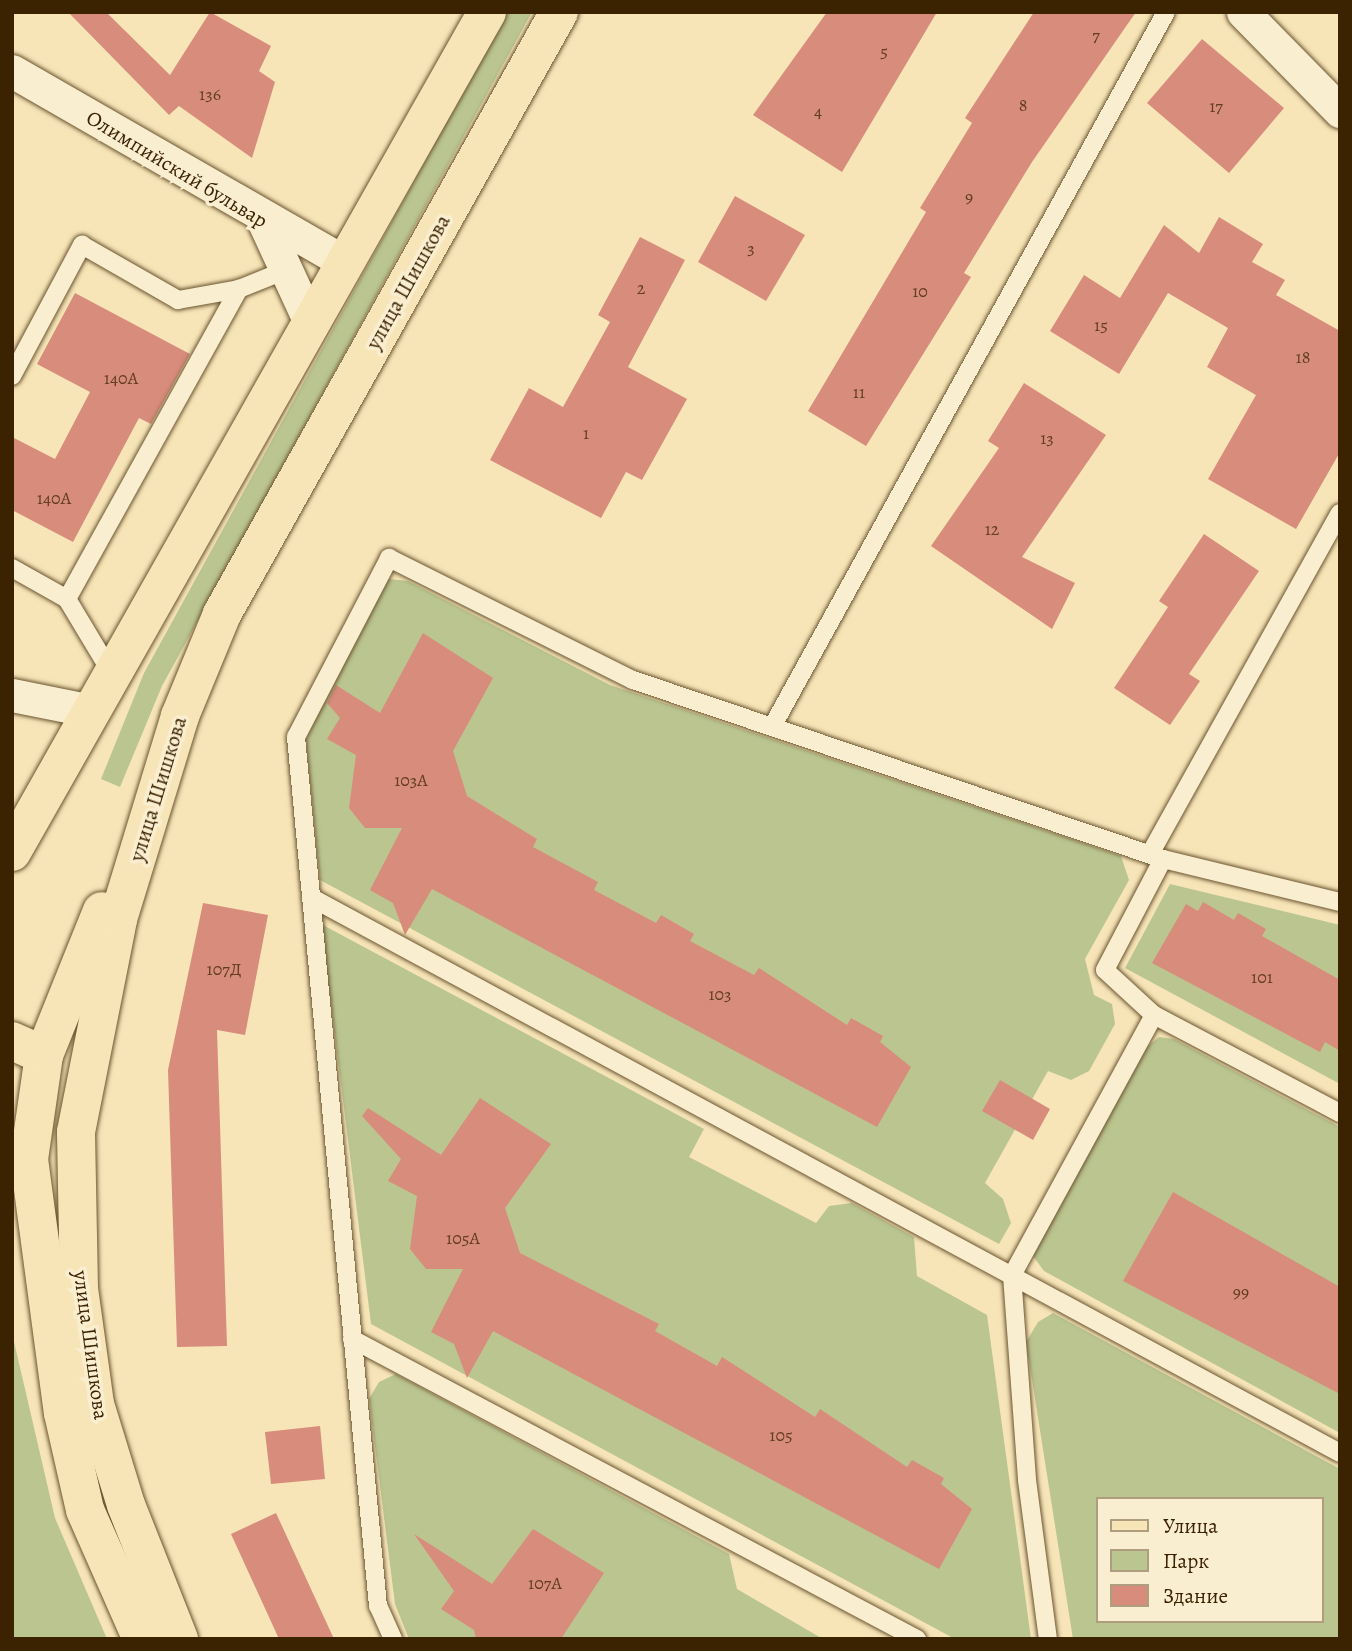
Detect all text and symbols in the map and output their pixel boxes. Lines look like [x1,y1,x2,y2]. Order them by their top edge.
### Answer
house number: 7 [1092,24,1100,46]
house number: 5 [880,40,888,62]
house number: 136 [199,83,221,105]
house number: 8 [1019,94,1027,116]
house number: 17 [1209,95,1223,117]
house number: 4 [814,100,822,122]
street label: Олимпийский бульвар [82,105,272,233]
house number: 9 [965,186,973,208]
street label: улица Шишкова [361,210,455,354]
house number: 3 [747,237,755,259]
house number: 2 [637,277,645,299]
house number: 10 [912,280,928,302]
house number: 15 [1094,314,1108,336]
house number: 18 [1296,346,1310,368]
house number: 140А [104,367,138,389]
house number: 11 [853,381,865,403]
house number: 1 [583,422,589,444]
house number: 13 [1040,427,1054,449]
house number: 140А [37,487,71,509]
house number: 12 [985,518,999,540]
street label: улица Шишкова [124,714,192,864]
house number: 103А [394,769,428,791]
house number: 107Д [207,958,241,980]
house number: 101 [1251,966,1273,988]
house number: 103 [708,983,732,1005]
house number: 105А [446,1227,480,1249]
street label: улица Шишкова [68,1269,114,1421]
house number: 99 [1233,1281,1249,1303]
house number: 105 [769,1424,793,1446]
legend [1096,1497,1324,1623]
text: Улица [1163,1512,1218,1540]
text: Парк [1163,1547,1209,1575]
house number: 107А [528,1572,562,1594]
text: Здание [1163,1582,1228,1610]

